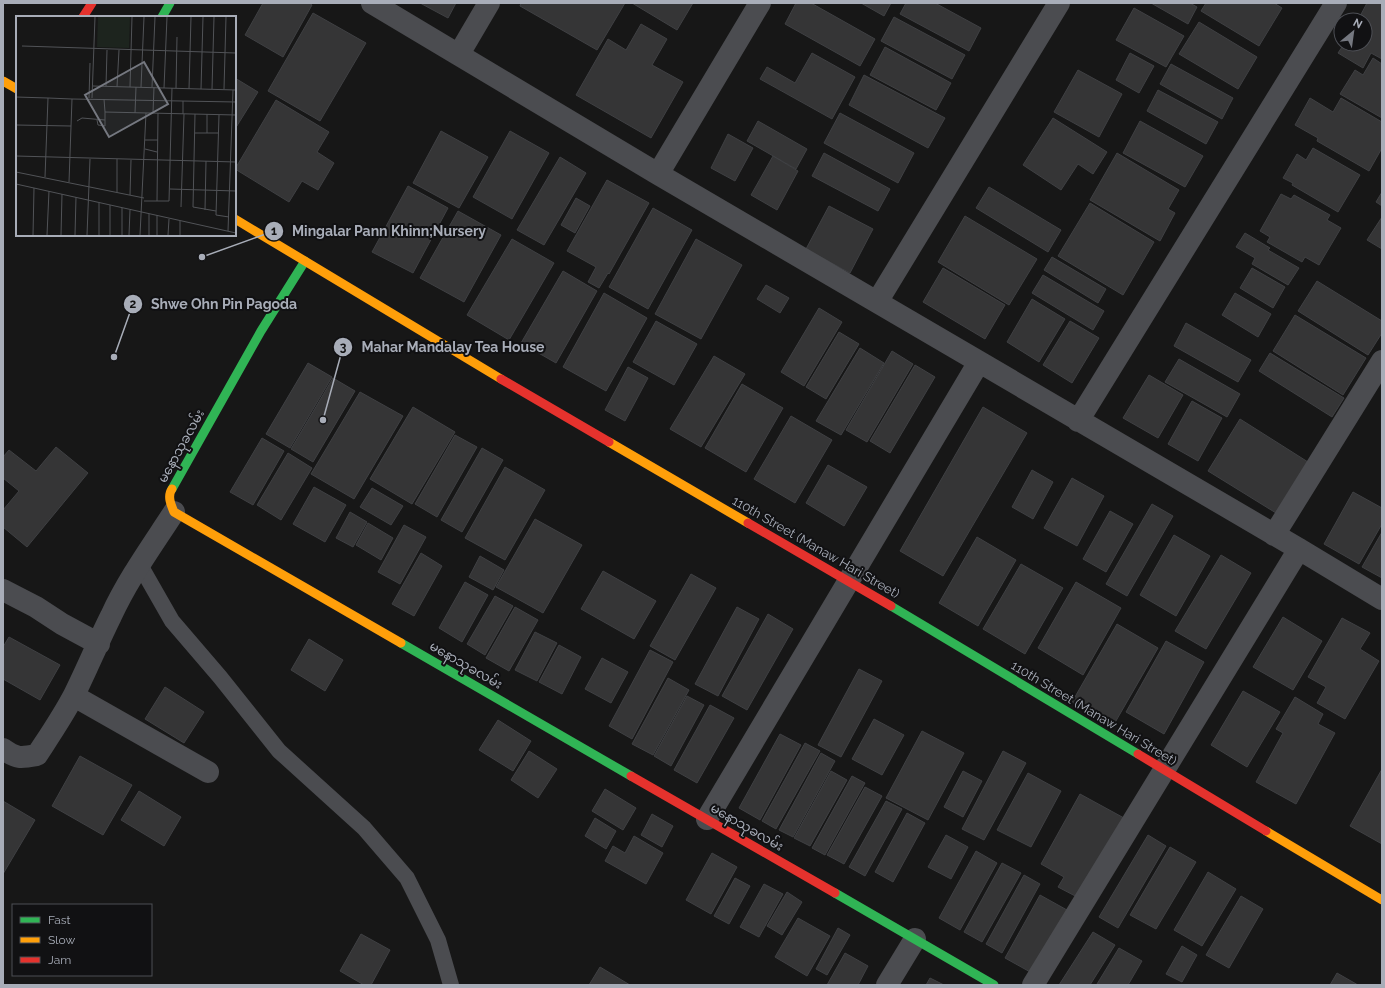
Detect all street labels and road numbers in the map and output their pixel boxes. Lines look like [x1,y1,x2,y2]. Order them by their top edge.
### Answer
street label: မနောသုခလမ်း [154,406,210,487]
street label: 110th Street (Manaw Hari Street) [730,493,902,601]
street label: မနောသုခလမ်း [425,637,506,694]
street label: 110th Street (Manaw Hari Street) [1009,658,1179,768]
street label: မနောသုခလမ်း [706,799,787,856]

